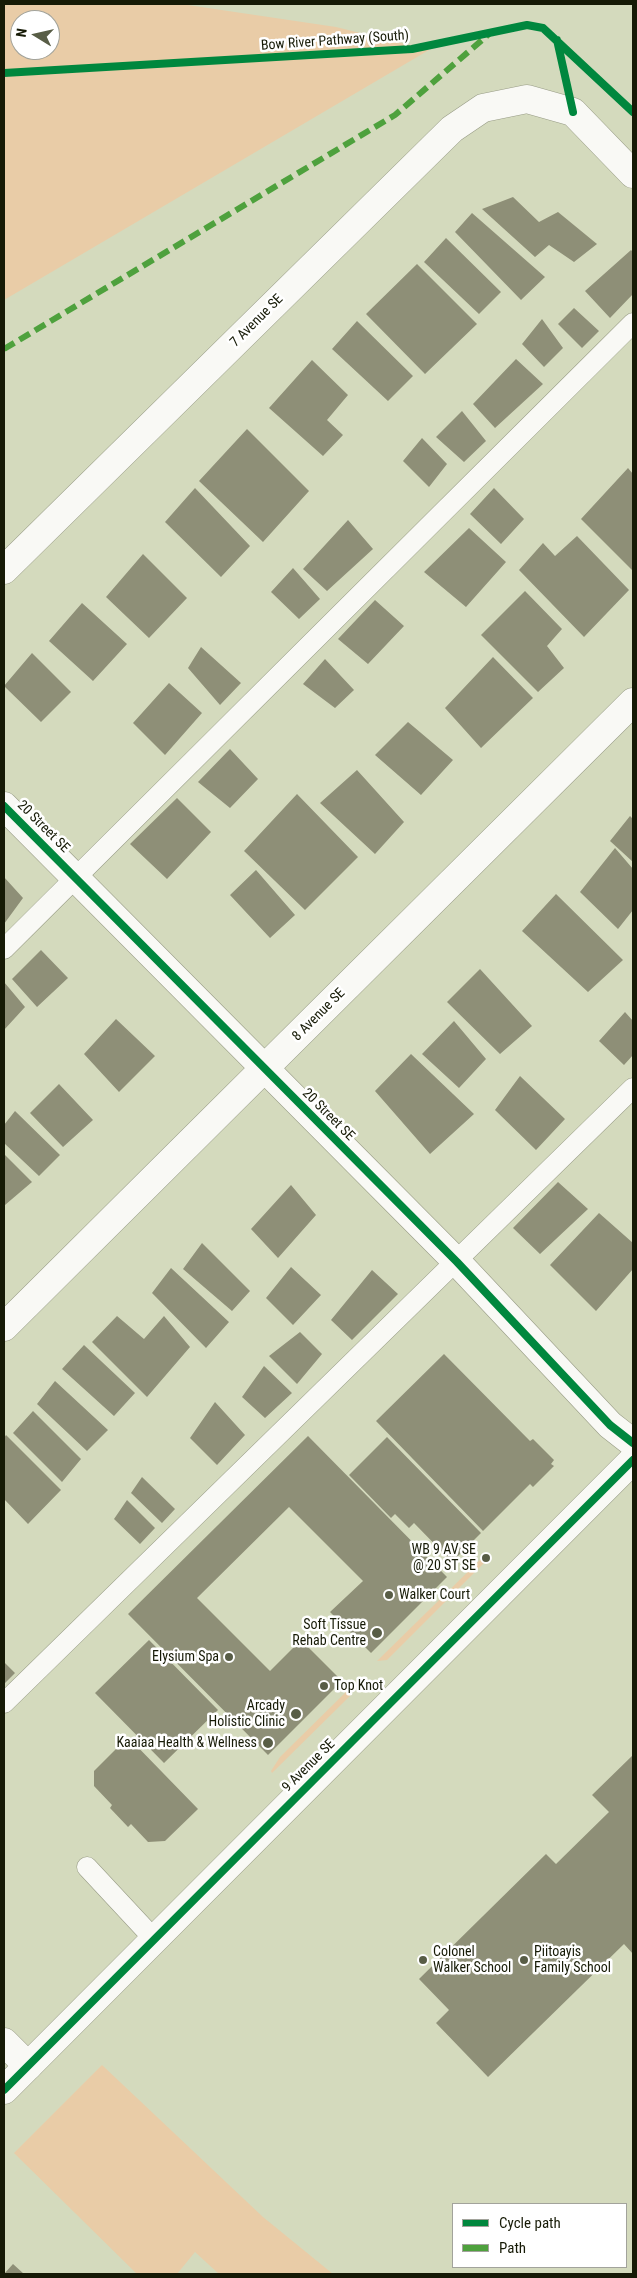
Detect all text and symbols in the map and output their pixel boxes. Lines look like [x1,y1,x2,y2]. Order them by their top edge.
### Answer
north arrow [10,10,60,60]
text: N [13,27,30,38]
street label: Bow River Pathway (South) [260,27,410,55]
street label: 7 Avenue SE [227,291,287,351]
street label: 20 Street SE [13,797,73,857]
street label: 8 Avenue SE [289,985,349,1045]
street label: 20 Street SE [298,1085,358,1145]
place label: WB 9 AV SE @ 20 ST SE [412,1542,476,1574]
marker: WB 9 AV SE @ 20 ST SE [480,1552,492,1564]
place label: Walker Court [399,1587,470,1603]
marker: Walker Court [383,1589,395,1601]
place label: Soft Tissue Rehab Centre [292,1617,366,1650]
marker: Soft Tissue Rehab Centre [370,1626,384,1640]
place label: Elysium Spa [152,1649,219,1665]
marker: Elysium Spa [223,1651,235,1663]
place label: Top Knot [334,1678,383,1694]
marker: Top Knot [318,1680,330,1692]
place label: Arcady Holistic Clinic [209,1698,285,1730]
marker: Arcady Holistic Clinic [289,1707,303,1721]
place label: Kaaiaa Health & Wellness [116,1735,257,1751]
marker: Kaaiaa Health & Wellness [261,1736,275,1750]
street label: 9 Avenue SE [279,1736,339,1796]
place label: Colonel Walker School [433,1944,511,1976]
place label: Piitoayis Family School [534,1944,611,1976]
marker: Colonel Walker School [417,1954,429,1966]
marker: Piitoayis Family School [518,1954,530,1966]
legend [452,2203,627,2268]
text: Cycle path [499,2214,561,2232]
text: Path [499,2239,526,2257]

